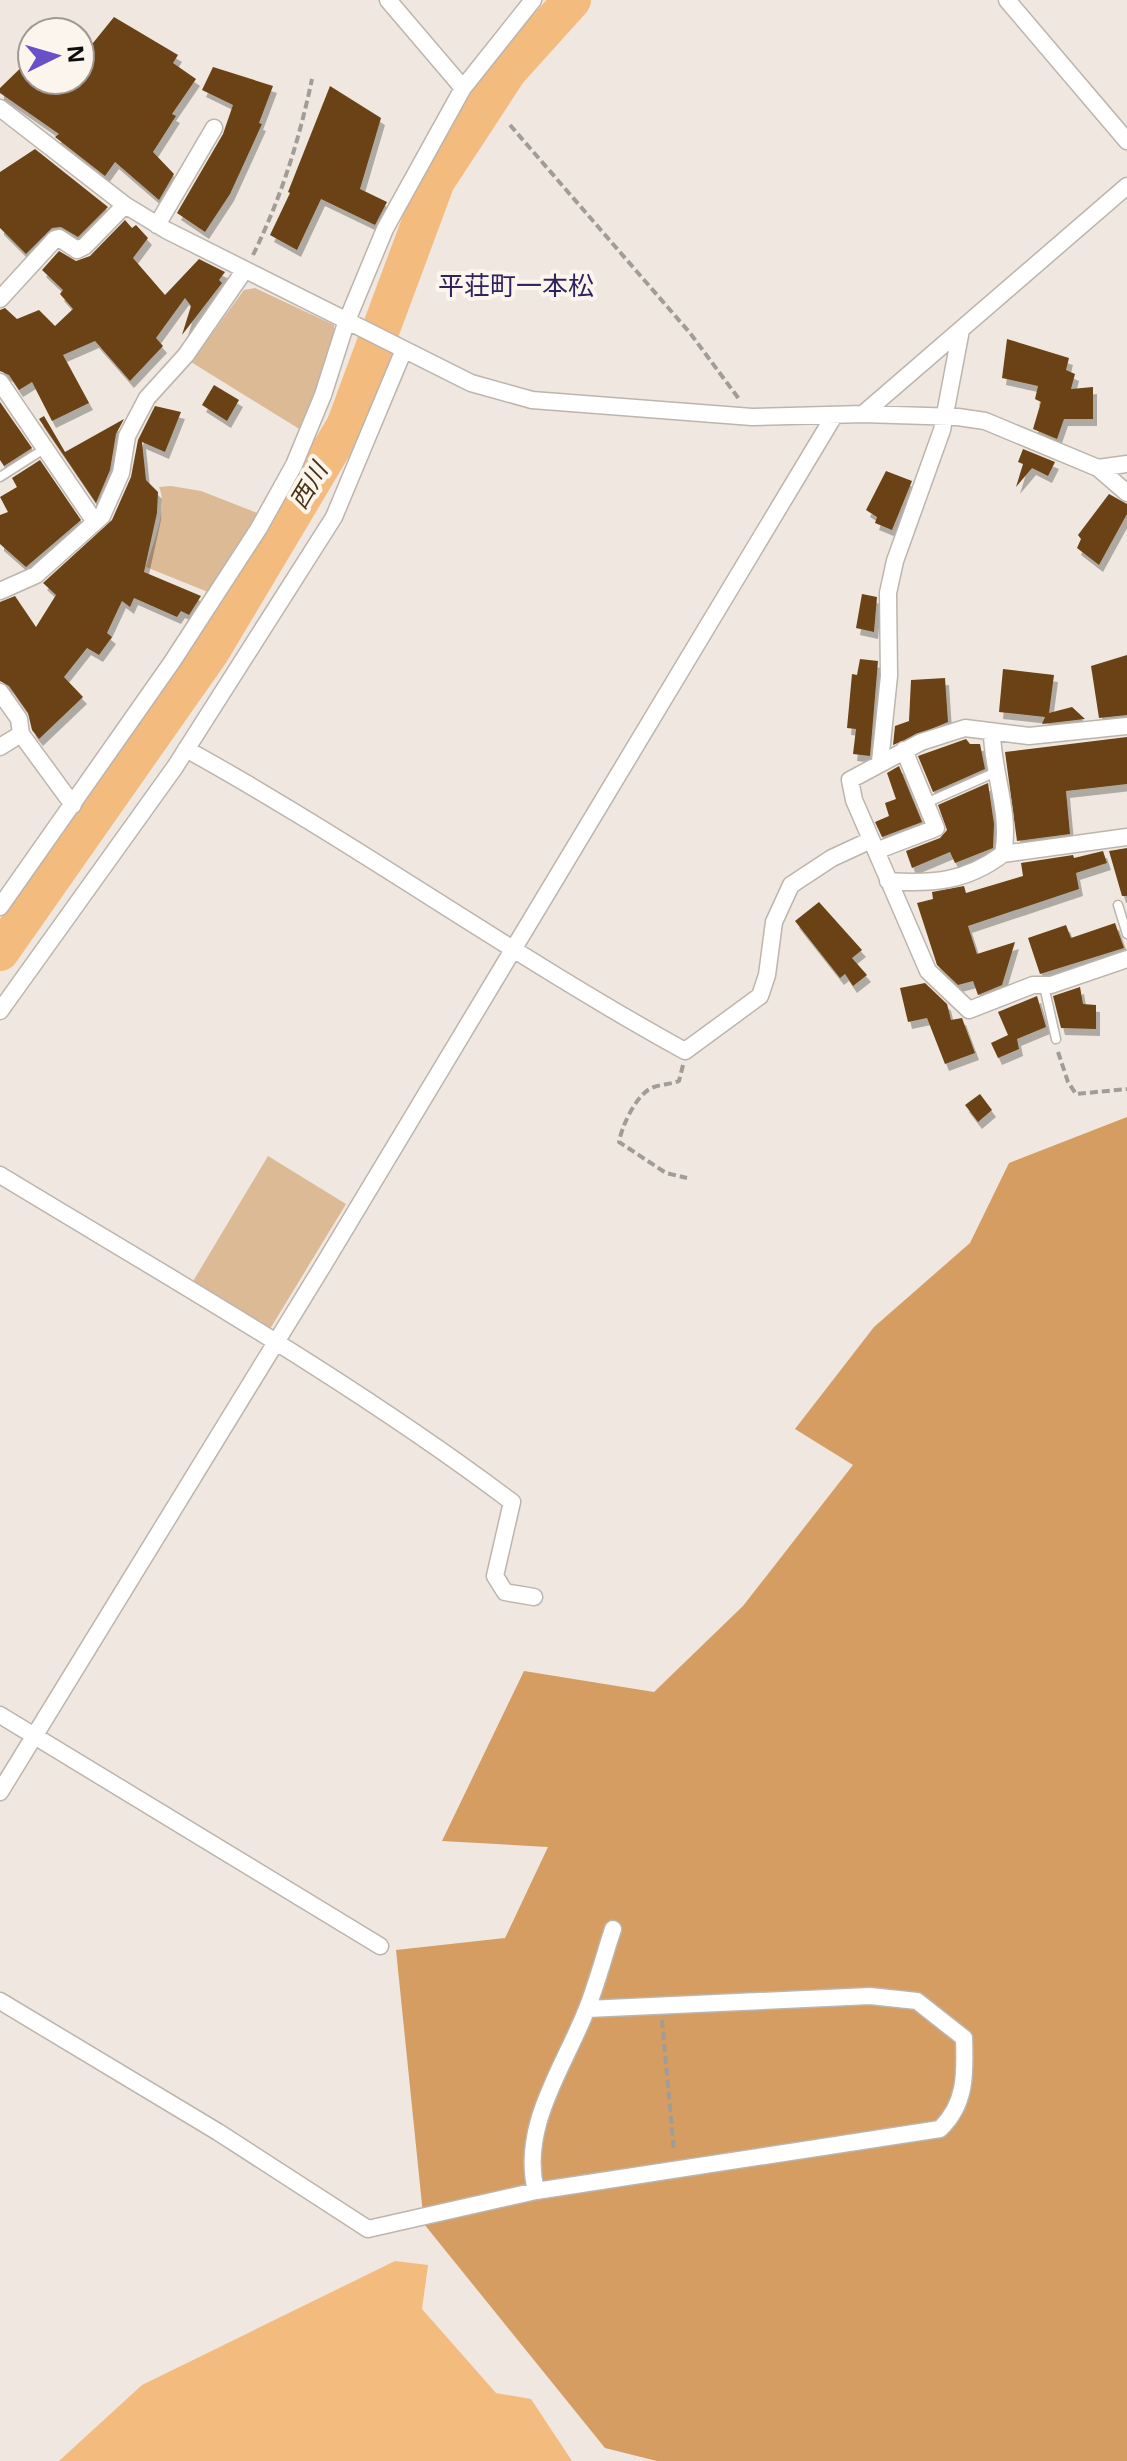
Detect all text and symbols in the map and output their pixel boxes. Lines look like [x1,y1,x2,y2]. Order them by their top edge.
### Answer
north arrow [16,16,96,96]
text: N [61,44,93,64]
district label: 平荘町一本松 [438,267,594,303]
water label: 西川 [281,454,336,514]

